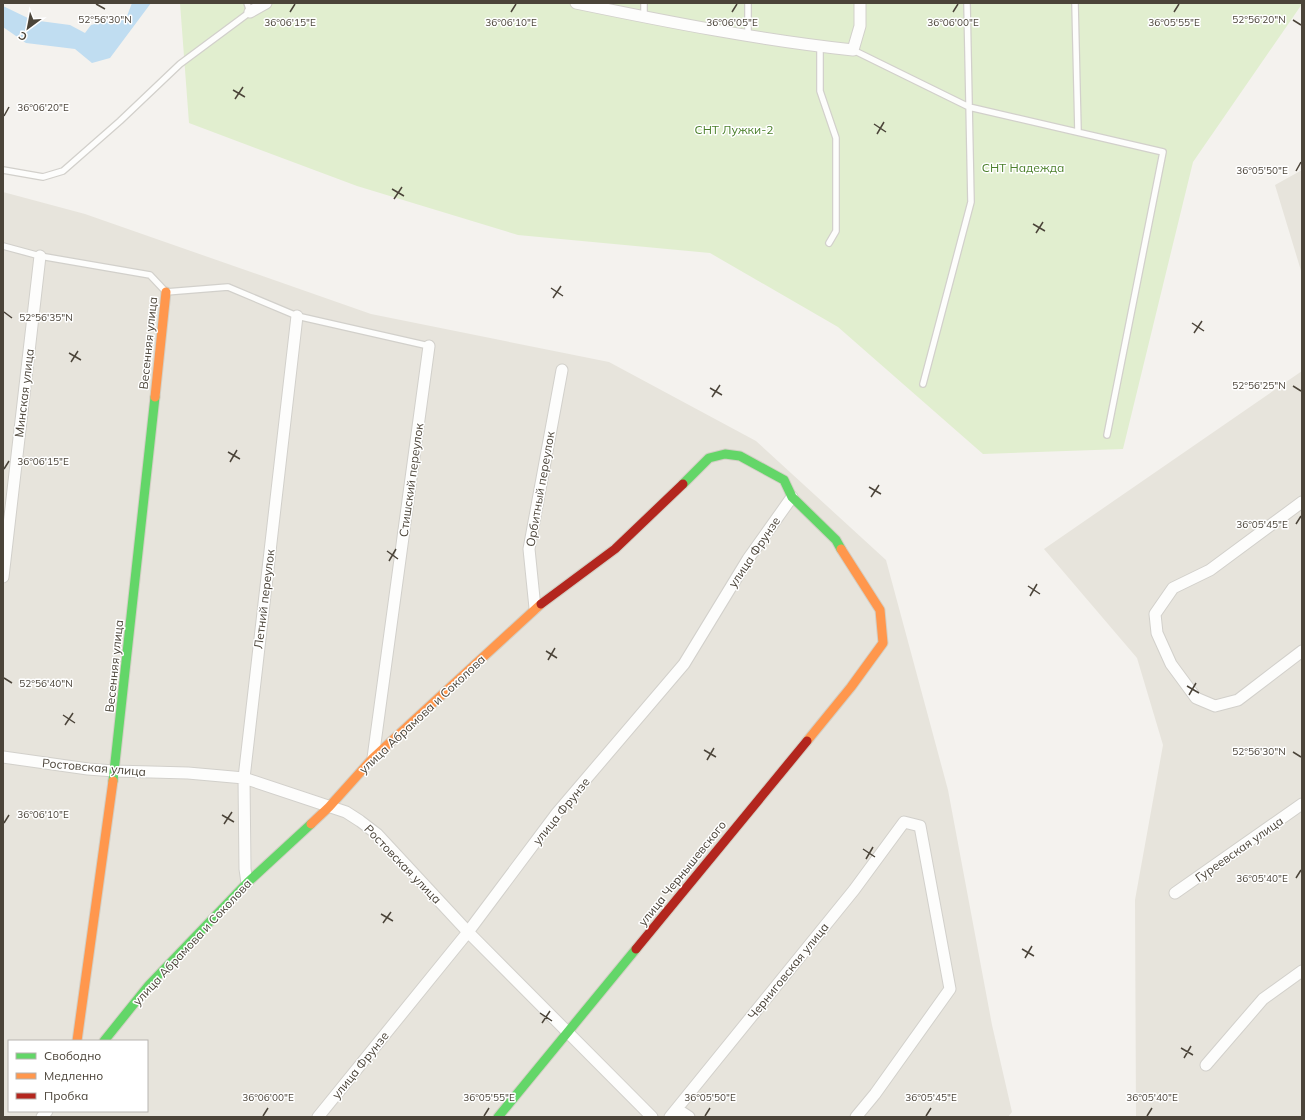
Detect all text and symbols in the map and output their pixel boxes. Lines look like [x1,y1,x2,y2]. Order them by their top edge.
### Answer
north arrow [8,8,48,48]
text: 52°56'30"N [78,13,132,26]
text: 52°56'20"N [1232,13,1286,26]
text: 36°06'15"E [264,16,316,29]
text: 36°06'10"E [485,16,537,29]
text: 36°06'05"E [706,16,758,29]
text: 36°06'00"E [927,16,979,29]
text: 36°05'55"E [1148,16,1200,29]
text: С [15,28,30,44]
text: 36°06'20"E [17,101,69,114]
park label: СНТ Лужки-2 [694,122,774,137]
park label: СНТ Надежда [982,160,1064,175]
text: 36°05'50"E [1236,164,1288,177]
street label: Весенняя улица [136,296,160,390]
text: 52°56'35"N [19,311,73,324]
street label: Минская улица [11,348,37,438]
text: 52°56'25"N [1232,379,1286,392]
street label: Стишский переулок [396,422,426,538]
street label: Орбитный переулок [522,430,558,548]
text: 36°06'15"E [17,455,69,468]
street label: улица Фрунзе [725,513,783,590]
text: 36°05'45"E [1236,518,1288,531]
street label: Летний переулок [250,548,278,650]
street label: Весенняя улица [102,619,126,713]
street label: улица Абрамова и Соколова [356,652,488,776]
text: 52°56'40"N [19,677,73,690]
text: 52°56'30"N [1232,745,1286,758]
street label: Ростовская улица [41,755,147,779]
street label: улица Фрунзе [529,774,593,848]
text: 36°06'10"E [17,808,69,821]
street label: Гуреевская улица [1192,813,1286,885]
street label: улица Чернышевского [635,817,729,929]
street label: Ростовская улица [361,821,445,907]
text: 36°05'40"E [1236,872,1288,885]
street label: улица Абрамова и Соколова [130,876,254,1008]
street label: Черниговская улица [744,920,832,1022]
street label: улица Фрунзе [328,1028,392,1102]
legend [8,1040,148,1112]
text: Свободно [44,1048,101,1063]
text: Медленно [44,1068,103,1083]
text: Пробка [44,1088,88,1103]
text: 36°06'00"E [242,1091,294,1104]
text: 36°05'55"E [463,1091,515,1104]
text: 36°05'50"E [684,1091,736,1104]
text: 36°05'45"E [905,1091,957,1104]
text: 36°05'40"E [1126,1091,1178,1104]

